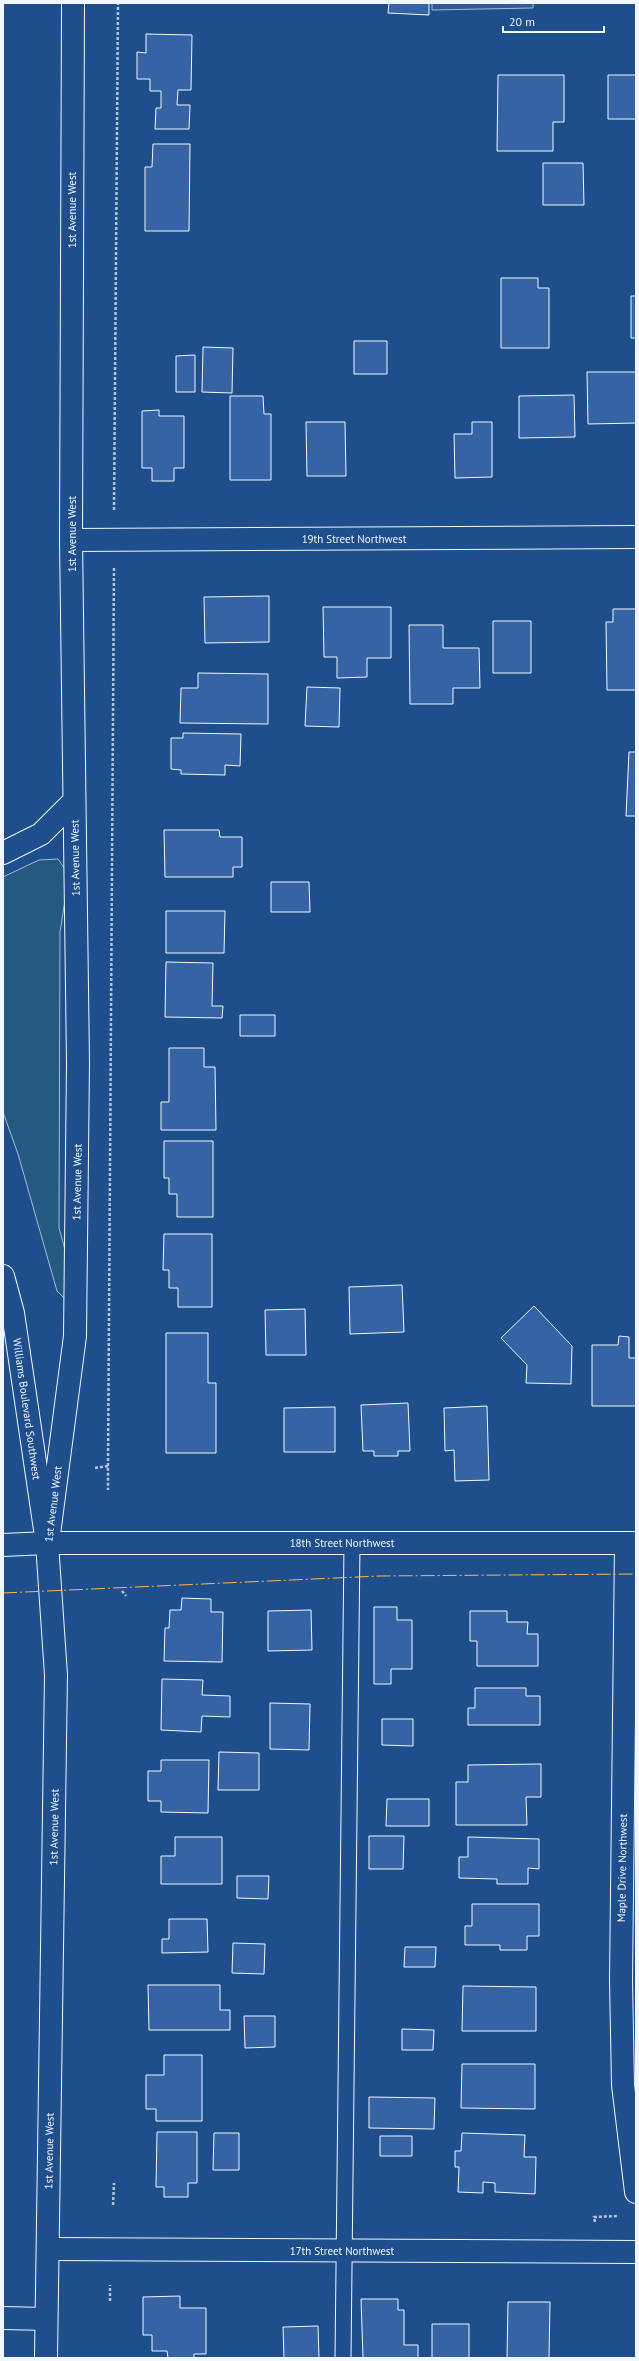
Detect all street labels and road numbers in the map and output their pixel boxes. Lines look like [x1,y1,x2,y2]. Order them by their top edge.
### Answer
street label: 1st Avenue West [65,171,79,248]
street label: 1st Avenue West [65,495,79,572]
street label: 19th Street Northwest [302,532,407,546]
street label: 1st Avenue West [67,819,83,896]
street label: 1st Avenue West [69,1143,85,1220]
street label: Williams Boulevard Southwest [10,1337,44,1481]
street label: 1st Avenue West [41,1465,65,1543]
street label: 18th Street Northwest [290,1536,395,1550]
street label: 1st Avenue West [46,1788,62,1865]
street label: Maple Drive Northwest [614,1813,630,1922]
street label: 1st Avenue West [41,2112,57,2189]
street label: 17th Street Northwest [290,2244,395,2258]

